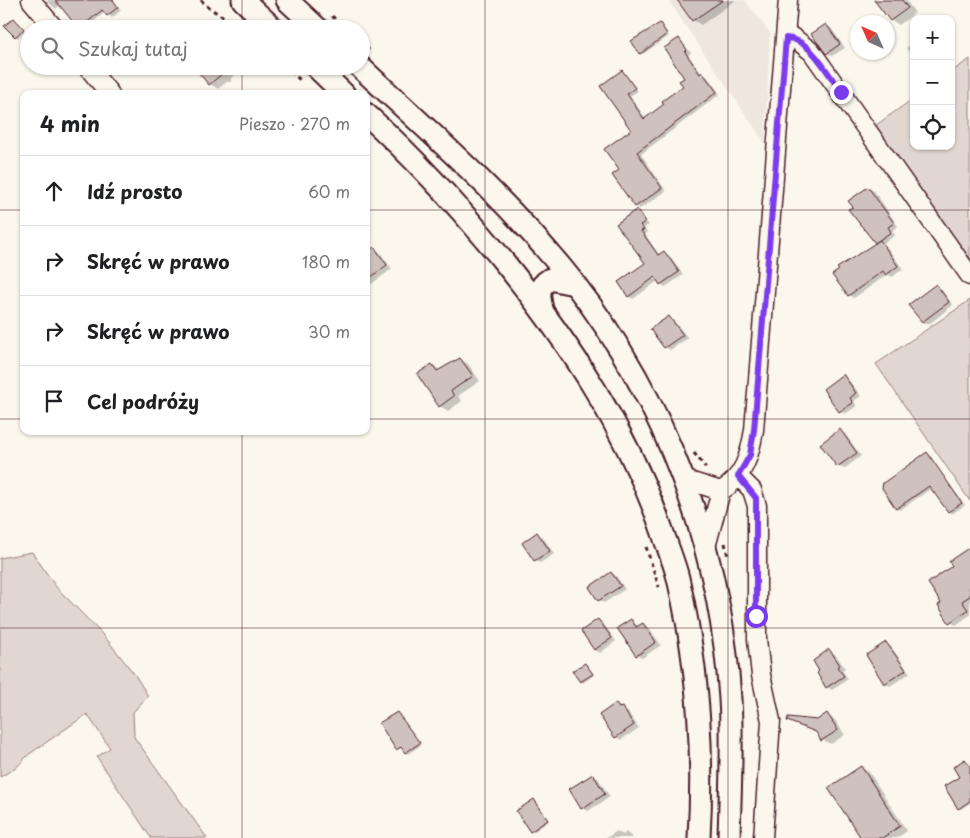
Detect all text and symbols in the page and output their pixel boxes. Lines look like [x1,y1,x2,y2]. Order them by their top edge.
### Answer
north arrow [850,15,895,60]
map controls [910,15,955,150]
button: + [910,15,955,60]
search box [20,20,370,75]
icon: search [38,34,66,62]
text: Szukaj tutaj [78,34,188,62]
button: − [910,60,955,105]
route end [830,81,853,104]
button: locate [910,105,955,150]
text: 4 min [40,107,100,139]
text: Pieszo · 270 m [239,111,350,135]
icon: ahead [40,177,68,205]
text: Idź prosto [87,177,183,205]
text: 60 m [308,179,350,203]
icon: right [40,247,68,275]
text: Skręć w prawo [87,247,230,275]
text: 180 m [302,249,350,273]
icon: right [40,317,68,345]
text: Skręć w prawo [87,317,230,345]
text: 30 m [308,319,350,343]
icon: arrive [40,387,68,415]
text: Cel podróży [87,387,199,415]
route start [745,605,768,628]

